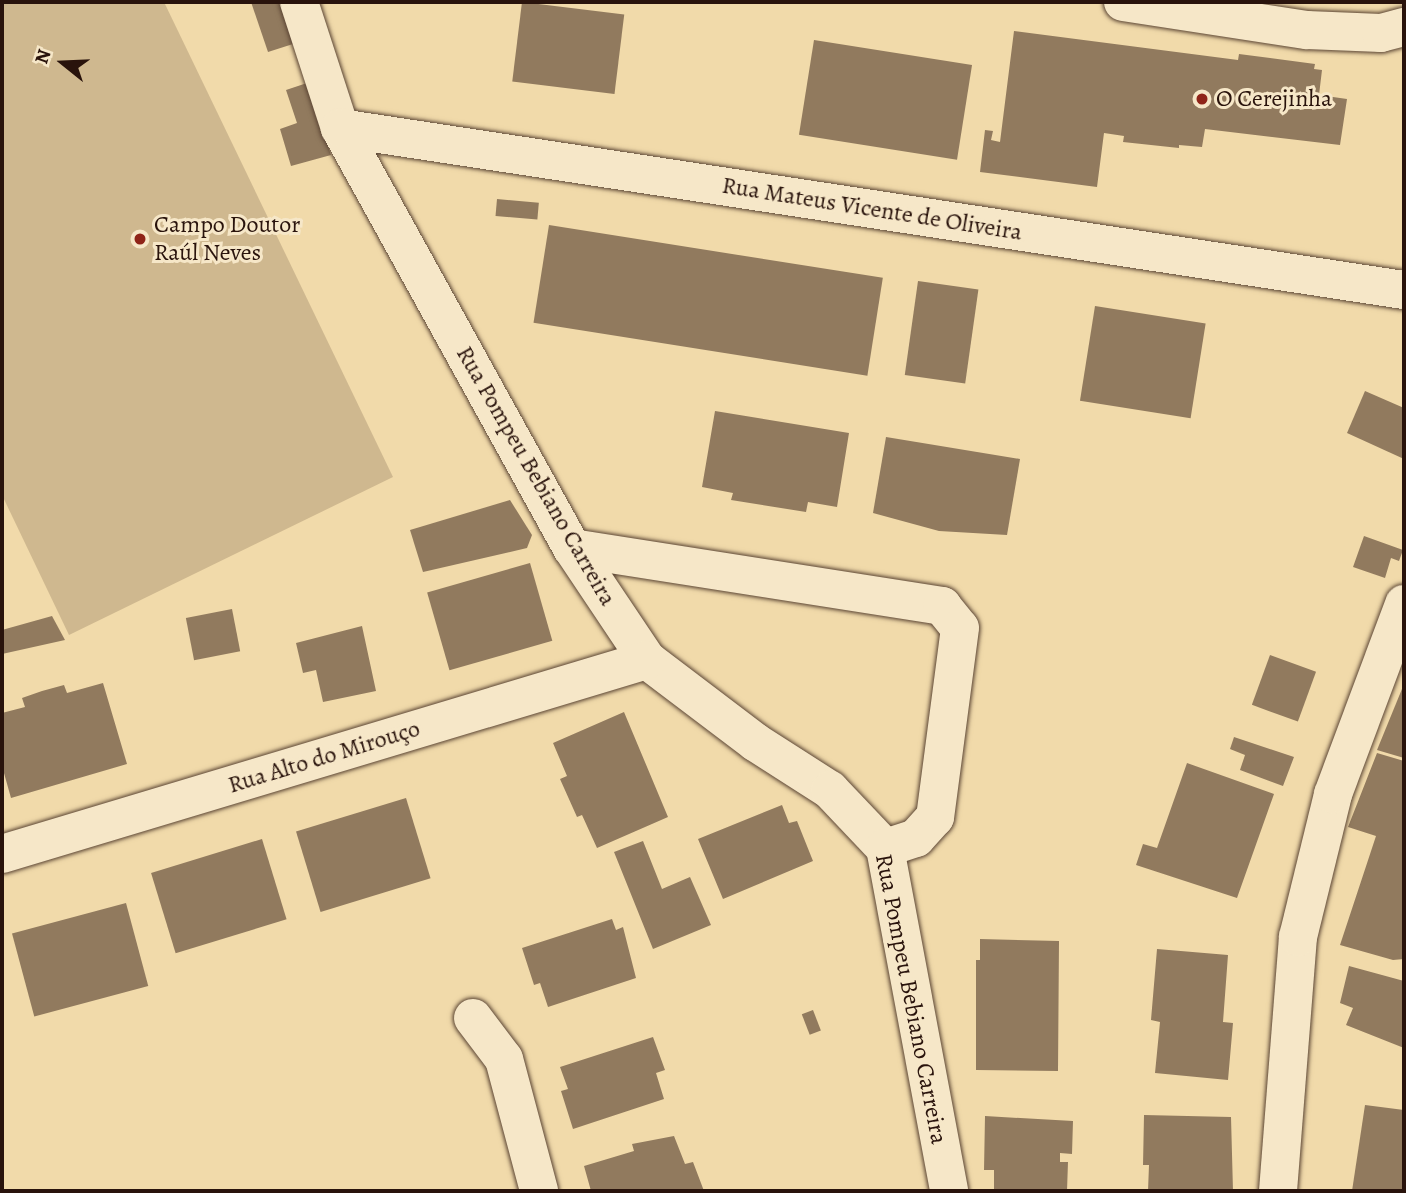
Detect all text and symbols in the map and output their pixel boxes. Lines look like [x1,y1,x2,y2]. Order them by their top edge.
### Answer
north arrow [28,28,98,98]
text: N [29,46,58,67]
place label: O Cerejinha [1216,85,1332,113]
marker: O Cerejinha [1194,91,1210,107]
street label: Rua Mateus Vicente de Oliveira [720,171,1024,247]
place label: Campo Doutor Raúl Neves [154,211,300,267]
marker: Campo Doutor Raúl Neves [132,231,148,247]
street label: Rua Pompeu Bebiano Carreira [450,341,622,611]
street label: Rua Alto do Mirouço [225,714,423,800]
street label: Rua Pompeu Bebiano Carreira [869,851,953,1147]

